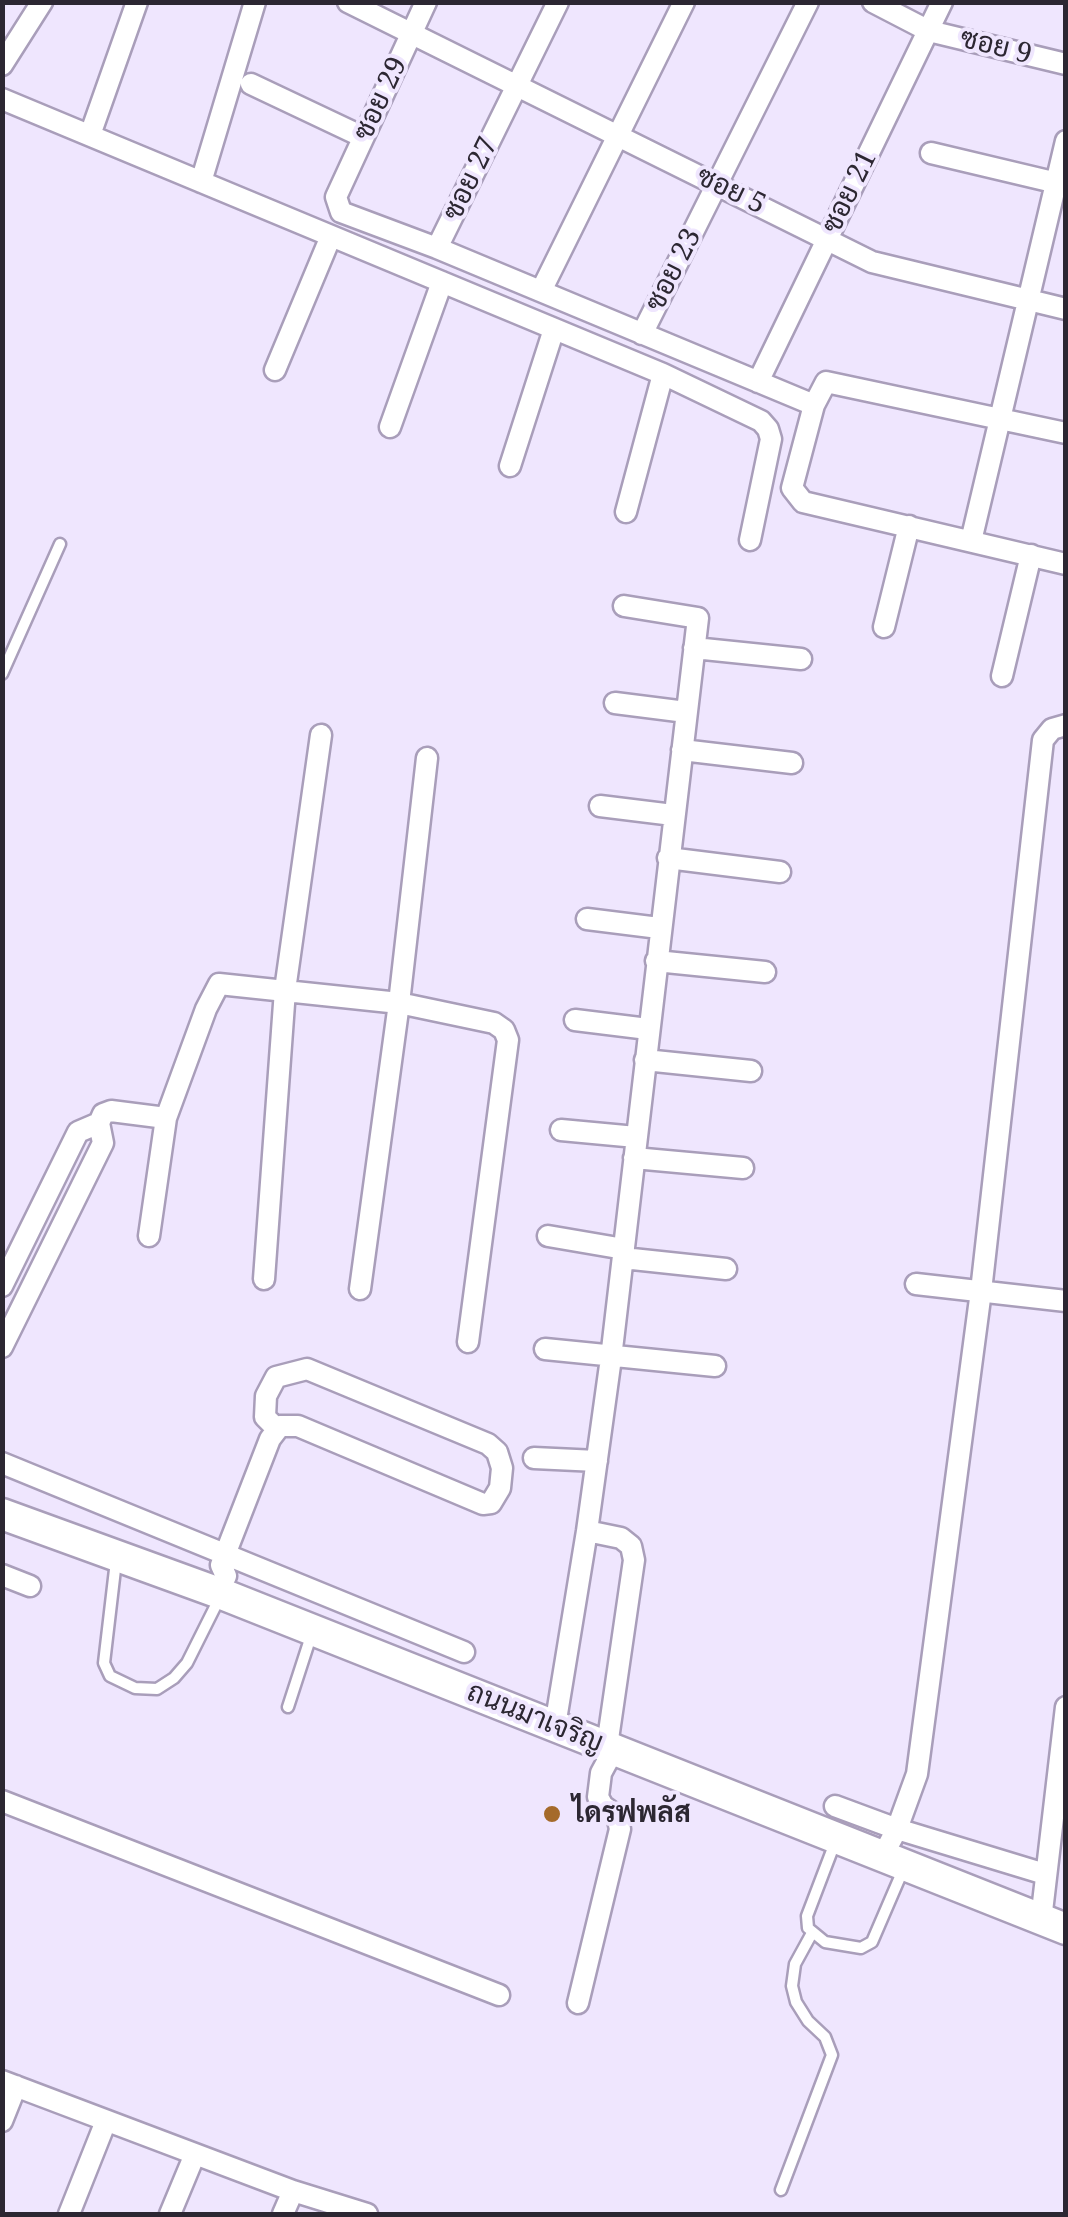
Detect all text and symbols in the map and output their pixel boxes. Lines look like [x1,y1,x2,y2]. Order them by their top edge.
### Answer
street label: ซอย 9 [957,22,1035,72]
street label: ซอย 29 [347,52,415,146]
street label: ซอย 27 [437,132,505,226]
street label: ซอย 21 [816,145,884,239]
street label: ซอย 5 [691,160,771,222]
street label: ซอย 23 [639,223,709,317]
street label: ถนนมาเจริญ [462,1675,608,1761]
place label: ไดรฟพลัส [572,1797,691,1831]
marker: ไดรฟพลัส [541,1803,563,1825]

